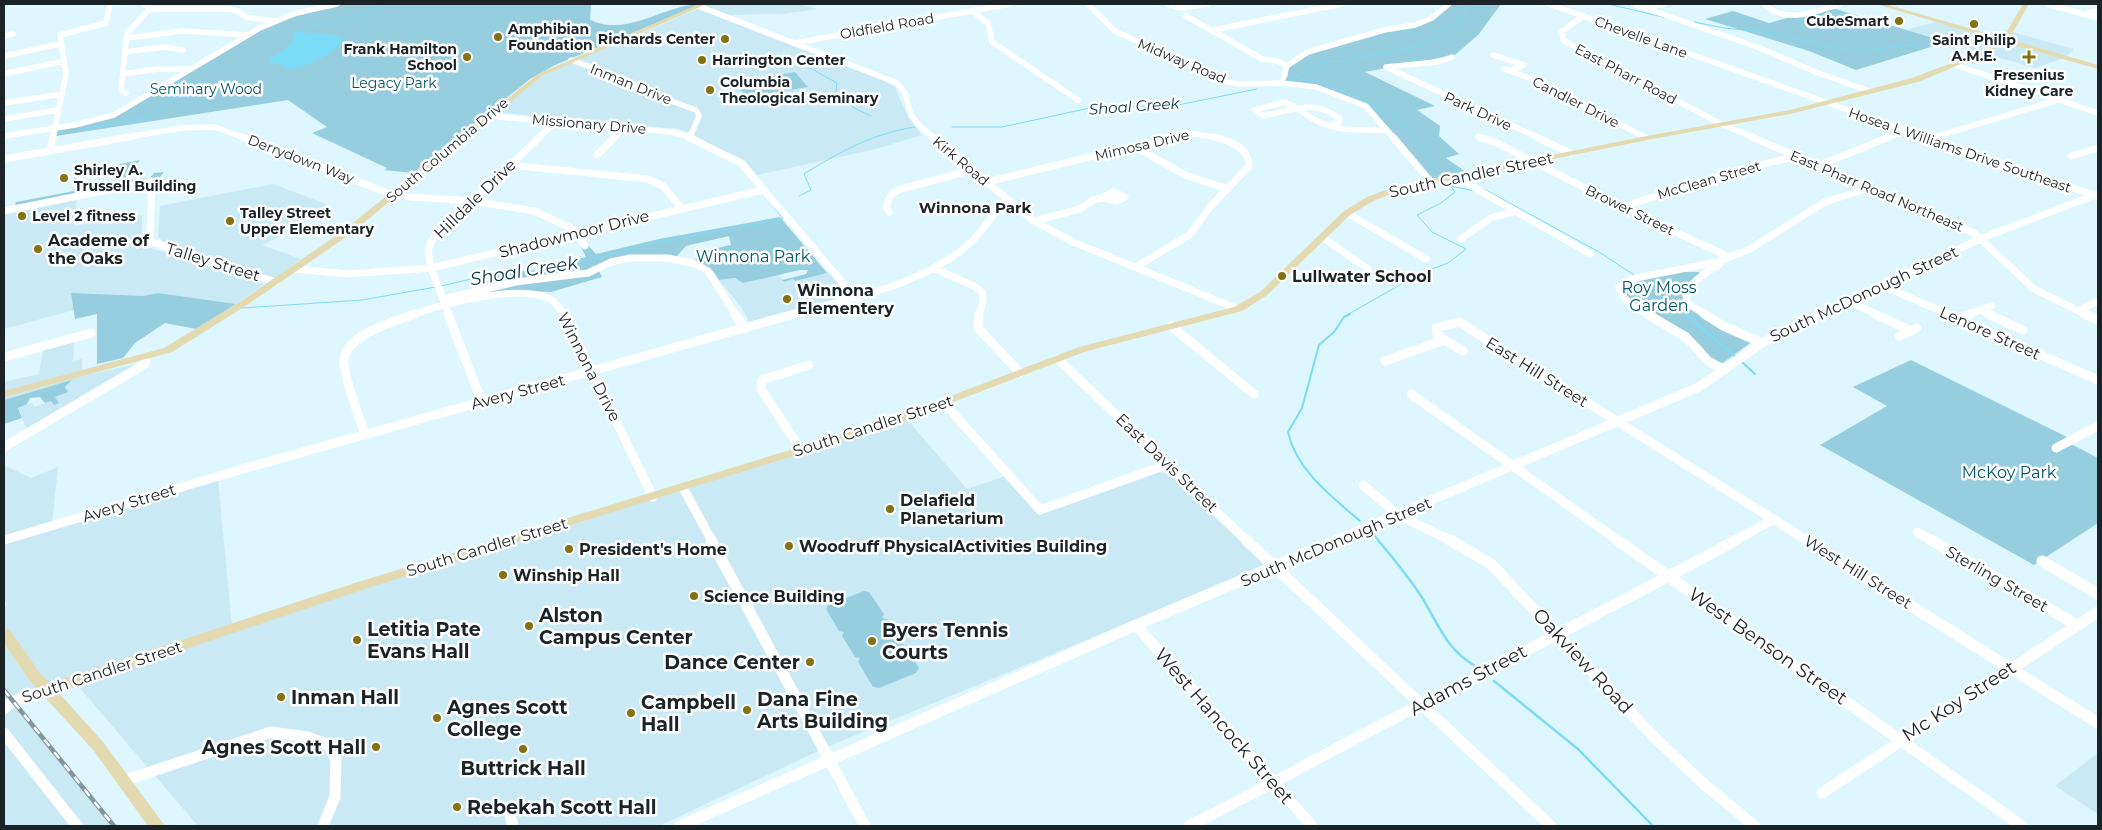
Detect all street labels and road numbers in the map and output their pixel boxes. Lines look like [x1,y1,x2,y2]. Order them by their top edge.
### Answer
street label: Oldfield Road [838,9,936,43]
street label: Chevelle Lane [1592,12,1690,62]
street label: Midway Road [1135,34,1229,88]
street label: East Pharr Road [1572,40,1680,108]
street label: Inman Drive [587,59,675,109]
street label: Candler Drive [1529,72,1623,132]
street label: Park Drive [1441,88,1515,134]
street label: South Columbia Drive [382,94,512,206]
street label: Hosea L Williams Drive Southeast [1846,103,2074,197]
street label: Missionary Drive [531,110,647,138]
street label: Mimosa Drive [1093,125,1191,165]
street label: Derrydown Way [245,130,357,188]
street label: Kirk Road [929,132,993,190]
street label: East Pharr Road Northeast [1788,146,1967,236]
street label: South Candler Street [1387,148,1555,202]
street label: Hilldale Drive [430,155,520,243]
street label: McClean Street [1655,157,1763,203]
street label: Brower Street [1583,181,1678,239]
street label: Shadowmoor Drive [497,206,651,262]
street label: Talley Street [164,239,263,285]
street label: South McDonough Street [1767,242,1962,346]
street label: Lenore Street [1937,302,2044,364]
street label: Winnona Drive [553,309,625,425]
street label: East Hill Street [1482,333,1592,411]
street label: Avery Street [469,370,568,414]
street label: South Candler Street [790,391,956,461]
street label: East Davis Street [1112,409,1222,517]
street label: Avery Street [80,480,178,526]
street label: South McDonough Street [1238,493,1435,591]
street label: South Candler Street [404,513,570,581]
street label: West Hill Street [1801,531,1916,613]
street label: Sterling Street [1942,542,2052,616]
street label: West Benson Street [1684,582,1852,710]
street label: Oakview Road [1528,603,1638,719]
street label: South Candler Street [19,637,185,707]
street label: Adams Street [1405,639,1531,721]
street label: West Hancock Street [1150,643,1298,809]
street label: Mc Koy Street [1898,655,2021,746]

